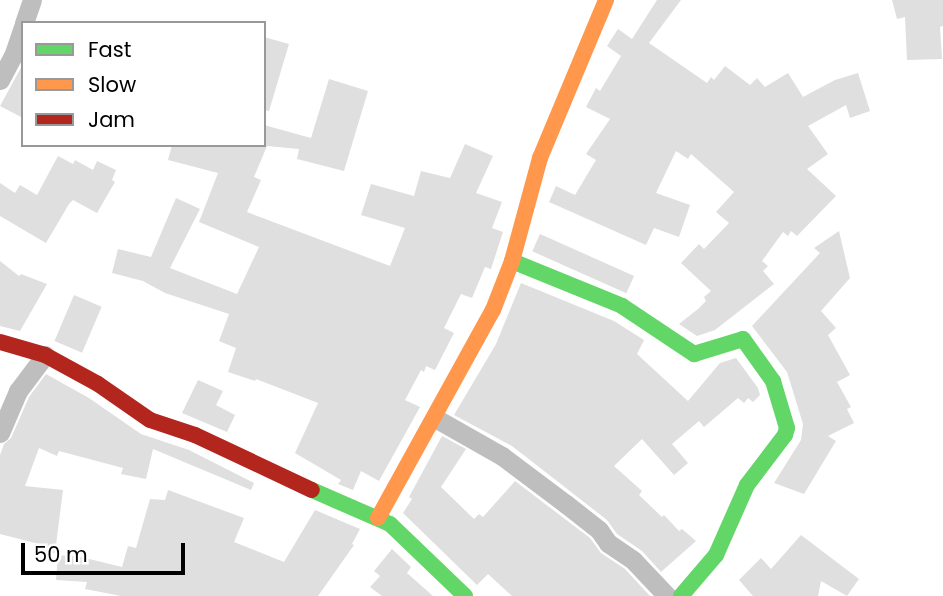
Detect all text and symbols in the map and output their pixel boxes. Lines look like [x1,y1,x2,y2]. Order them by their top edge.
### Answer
legend [21,21,266,147]
text: Fast [88,35,131,64]
text: Slow [88,70,136,99]
text: Jam [88,105,135,134]
scale bar [24,530,189,574]
text: 50 m [34,540,88,569]

